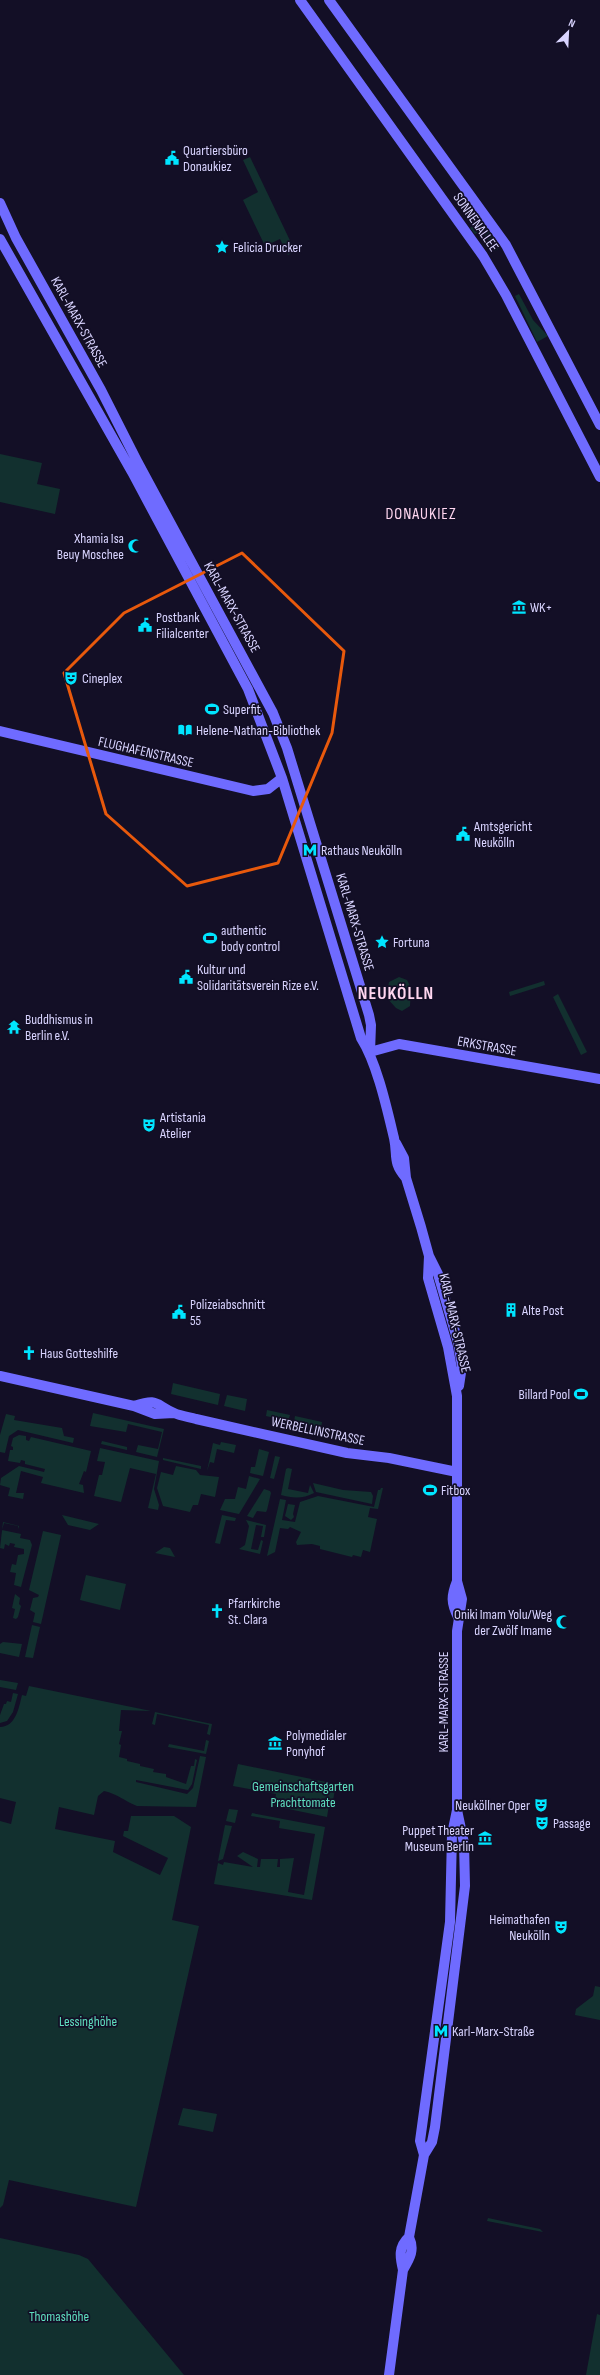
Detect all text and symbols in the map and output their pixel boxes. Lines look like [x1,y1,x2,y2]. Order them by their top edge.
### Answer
north arrow [548,12,588,52]
text: N [567,16,577,31]
place label: Quartiersbüro Donaukiez [183,142,248,175]
public building icon: Quartiersbüro Donaukiez [164,150,180,166]
street label: SONNENALLEE [450,189,503,255]
place icon: Felicia Drucker [214,239,230,255]
place label: Felicia Drucker [233,239,302,256]
street label: KARL-MARX-STRASSE [47,274,111,371]
district label: DONAUKIEZ [385,505,457,524]
place label: Xhamia Isa Beuy Moschee [57,530,124,563]
mosque icon: Xhamia Isa Beuy Moschee [127,538,143,554]
street label: KARL-MARX-STRASSE [200,559,264,656]
museum icon: WK+ [511,599,527,615]
place label: WK+ [530,599,552,616]
place label: Postbank Filialcenter [156,609,209,642]
public building icon: Postbank Filialcenter [137,617,153,633]
theatre icon: Cineplex [63,670,79,686]
place label: Cineplex [82,670,123,687]
sports icon: Superfit [204,701,220,717]
place label: Superfit [223,701,261,718]
library icon: Helene-Nathan-Bibliothek [177,722,193,738]
place label: Helene-Nathan-Bibliothek [196,722,321,739]
street label: FLUGHAFENSTRASSE [97,733,196,771]
place label: Amtsgericht Neukölln [473,818,532,851]
public building icon: Amtsgericht Neukölln [455,826,471,842]
metro station icon: Rathaus Neukölln [302,842,318,858]
place label: Rathaus Neukölln [321,842,402,859]
street label: KARL-MARX-STRASSE [332,871,378,973]
place label: authentic body control [221,922,280,955]
sports icon: authentic body control [202,930,218,946]
place icon: Fortuna [374,934,390,950]
place label: Fortuna [393,934,430,951]
place label: Kultur und Solidaritätsverein Rize e.V. [197,961,319,994]
public building icon: Kultur und Solidaritätsverein Rize e.V. [178,969,194,985]
district label: NEUKÖLLN [358,983,434,1004]
place label: Buddhismus in Berlin e.V. [25,1011,93,1044]
temple icon: Buddhismus in Berlin e.V. [6,1019,22,1035]
street label: ERKSTRASSE [456,1032,518,1060]
place label: Artistania Atelier [159,1109,206,1142]
theatre icon: Artistania Atelier [141,1117,157,1133]
street label: KARL-MARX-STRASSE [435,1272,475,1374]
place label: Polizeiabschnitt 55 [190,1296,265,1329]
building icon: Alte Post [503,1302,519,1318]
place label: Alte Post [521,1302,564,1319]
public building icon: Polizeiabschnitt 55 [171,1304,187,1320]
church icon: Haus Gotteshilfe [21,1345,37,1361]
place label: Haus Gotteshilfe [40,1345,118,1362]
place label: Billard Pool [519,1386,570,1403]
sports icon: Billard Pool [573,1386,589,1402]
street label: WERBELLINSTRASSE [270,1413,367,1449]
sports icon: Fitbox [422,1482,438,1498]
place label: Fitbox [441,1482,471,1499]
place label: Pfarrkirche St. Clara [228,1595,280,1628]
church icon: Pfarrkirche St. Clara [209,1603,225,1619]
place label: Oniki Imam Yolu/Weg der Zwölf Imame [454,1606,552,1639]
mosque icon: Oniki Imam Yolu/Weg der Zwölf Imame [555,1614,571,1630]
street label: KARL-MARX-STRASSE [435,1651,452,1753]
place label: Polymedialer Ponyhof [286,1727,346,1760]
museum icon: Polymedialer Ponyhof [267,1735,283,1751]
park label: Gemeinschaftsgarten Prachttomate [252,1778,354,1811]
place label: Neuköllner Oper [455,1797,530,1814]
theatre icon: Neuköllner Oper [533,1797,549,1813]
theatre icon: Passage [534,1815,550,1831]
place label: Passage [553,1815,591,1832]
place label: Puppet Theater Museum Berlin [402,1822,474,1855]
museum icon: Puppet Theater Museum Berlin [477,1830,493,1846]
place label: Heimathafen Neukölln [489,1911,550,1944]
theatre icon: Heimathafen Neukölln [553,1919,569,1935]
park label: Lessinghöhe [59,2013,117,2030]
metro station icon: Karl-Marx-Straße [433,2023,449,2039]
place label: Karl-Marx-Straße [452,2023,534,2040]
park label: Thomashöhe [29,2308,89,2325]

